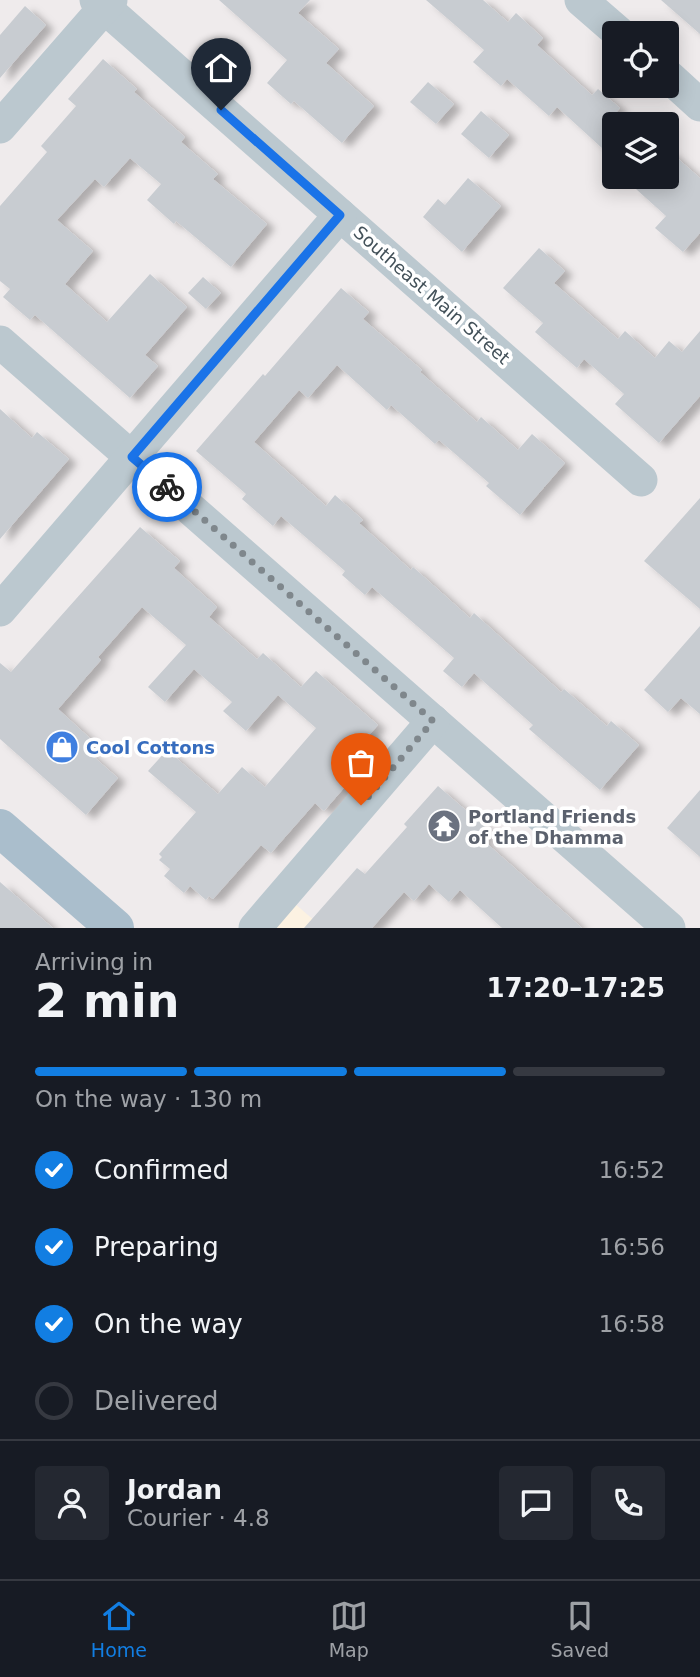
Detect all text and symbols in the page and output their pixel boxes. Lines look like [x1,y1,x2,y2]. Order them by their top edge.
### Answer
map controls [602,21,679,189]
button: locate [602,21,679,98]
pin [191,38,251,110]
icon: home [202,49,240,87]
button: layers [602,112,679,189]
street label: Southeast Main Street [350,221,514,369]
courier [132,452,202,522]
icon: bike [148,468,186,506]
shop icon: Cool Cottons [43,728,81,766]
pin [331,733,391,805]
place label: Cool Cottons [86,737,215,758]
icon: bag [342,744,380,782]
place label: Portland Friends of the Dhamma [468,806,636,848]
temple icon: Portland Friends of the Dhamma [425,807,463,845]
text: Arriving in [35,949,153,975]
text: 17:20–17:25 [486,973,665,1003]
text: 2 min [35,974,179,1028]
text: On the way · 130 m [35,1086,262,1112]
icon: check [35,1151,73,1189]
text: Confirmed [94,1155,229,1185]
text: 16:52 [599,1157,665,1183]
icon: check [35,1228,73,1266]
text: Preparing [94,1232,219,1262]
text: 16:56 [599,1234,665,1260]
icon: check [35,1305,73,1343]
text: On the way [94,1309,243,1339]
text: 16:58 [599,1311,665,1337]
text: Delivered [94,1386,218,1416]
button: person [35,1466,109,1540]
button: chat [499,1466,573,1540]
button: phone [591,1466,665,1540]
text: Jordan [127,1475,222,1505]
text: Courier · 4.8 [127,1505,270,1531]
tab: Home [91,1597,147,1661]
tab: Map [329,1597,369,1661]
tab: Saved [550,1597,609,1661]

